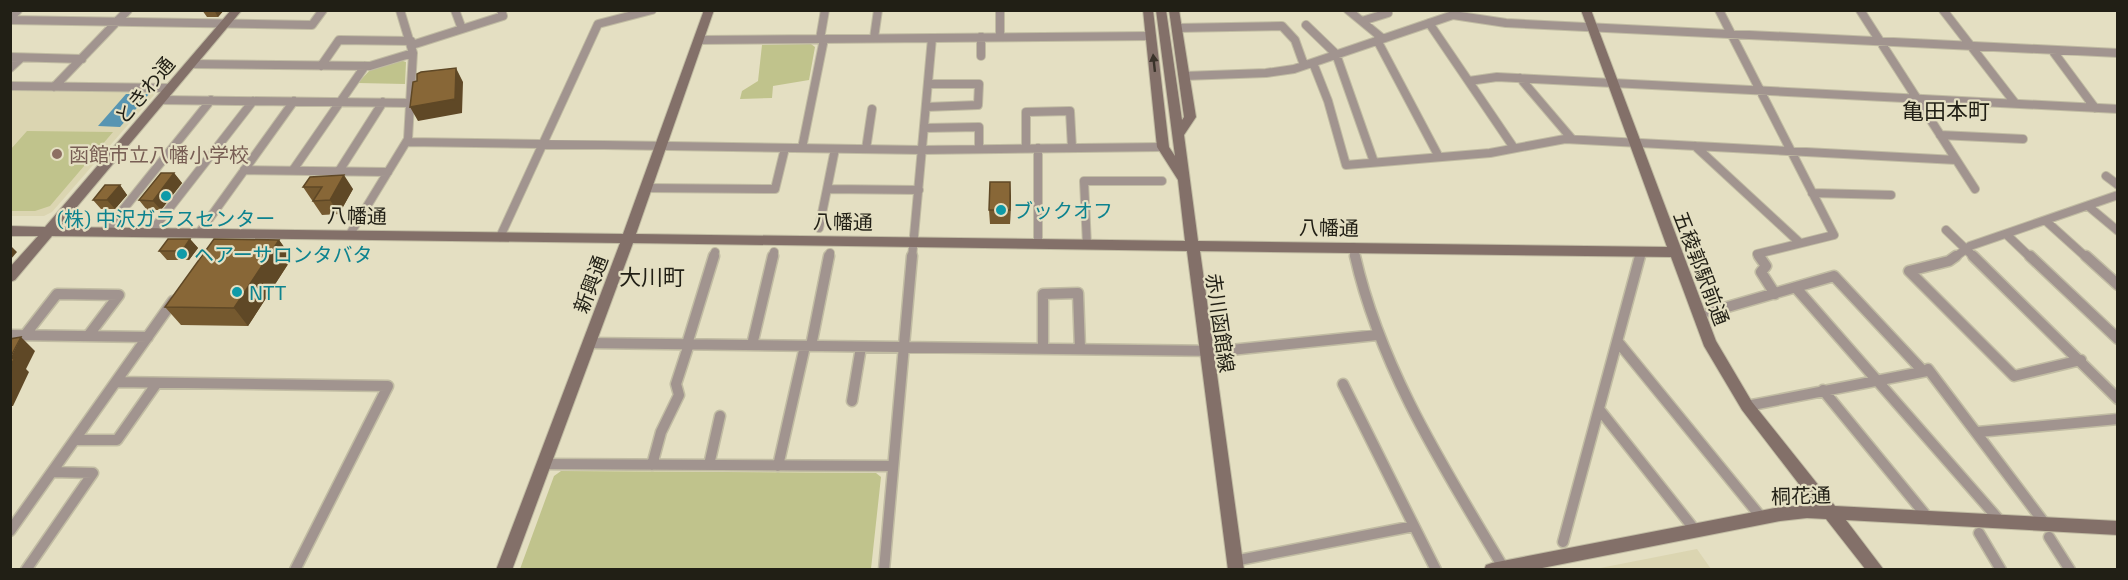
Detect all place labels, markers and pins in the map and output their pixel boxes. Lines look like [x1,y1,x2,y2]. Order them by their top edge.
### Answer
place label: 函館市立八幡小学校 [69,142,249,166]
marker: 函館市立八幡小学校 [50,147,64,161]
marker: (株) 中沢ガラスセンター [159,189,173,203]
place label: ブックオフ [1013,198,1113,222]
marker: ブックオフ [994,203,1008,217]
place label: (株) 中沢ガラスセンター [57,206,275,230]
place label: ヘアーサロンタバタ [194,242,372,266]
marker: ヘアーサロンタバタ [175,247,189,261]
place label: NTT [249,280,287,304]
marker: NTT [230,285,244,299]

